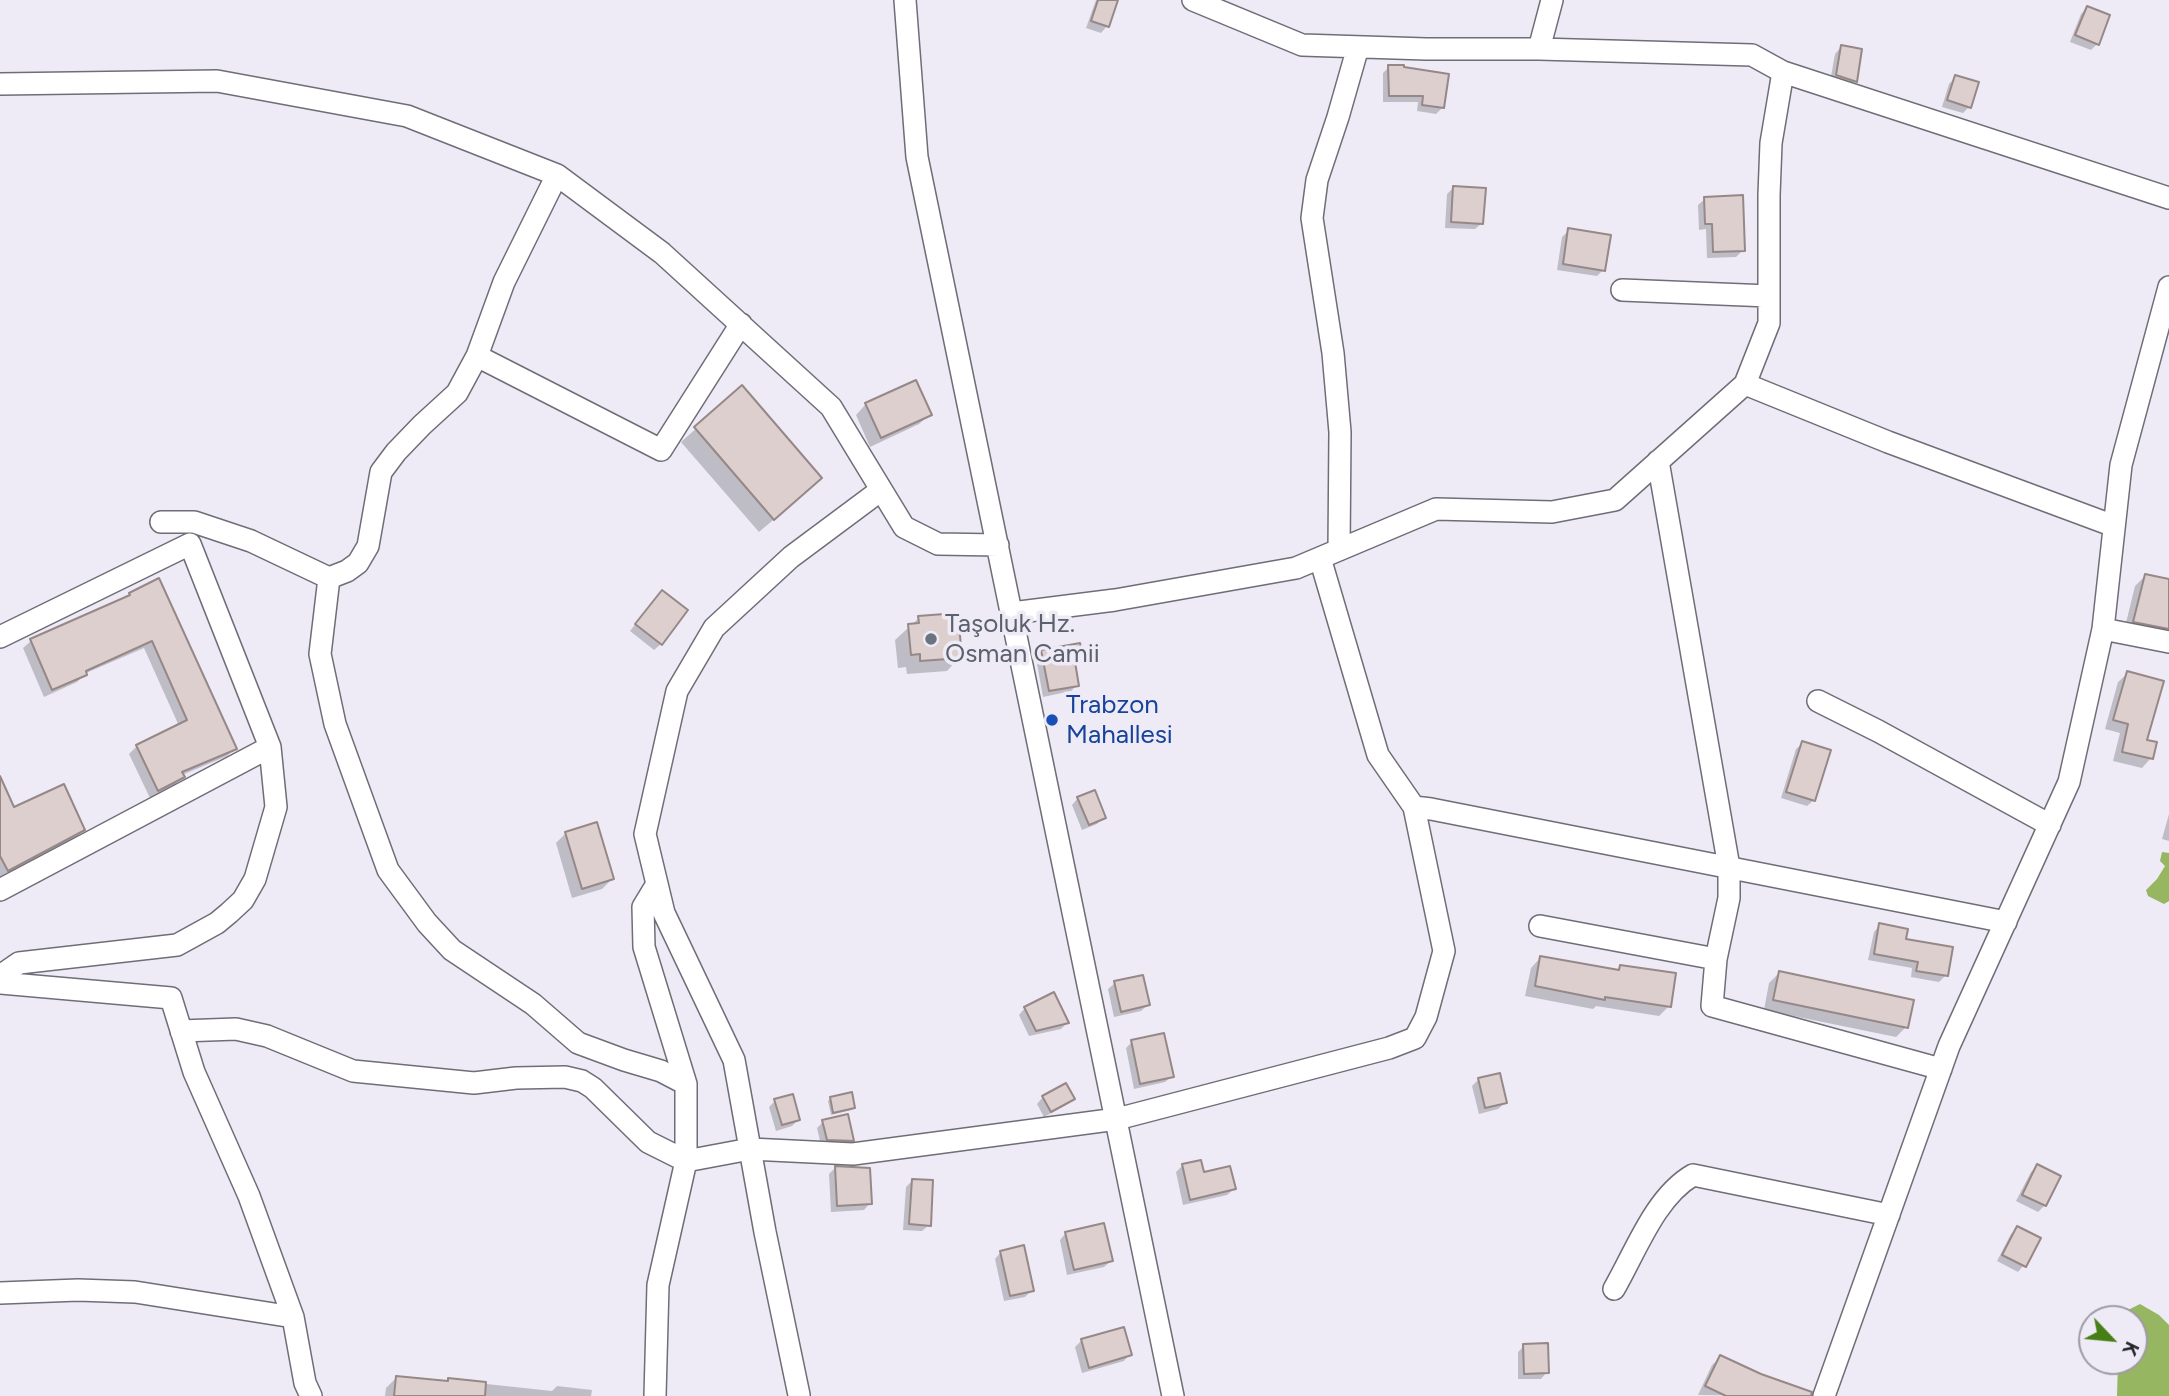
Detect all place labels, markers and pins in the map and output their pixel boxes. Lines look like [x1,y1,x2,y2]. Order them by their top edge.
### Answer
place label: Taşoluk Hz. Osman Camii [945,608,1100,670]
marker: Taşoluk Hz. Osman Camii [923,631,939,647]
place label: Trabzon Mahallesi [1066,689,1173,750]
marker: Trabzon Mahallesi [1044,712,1060,728]

